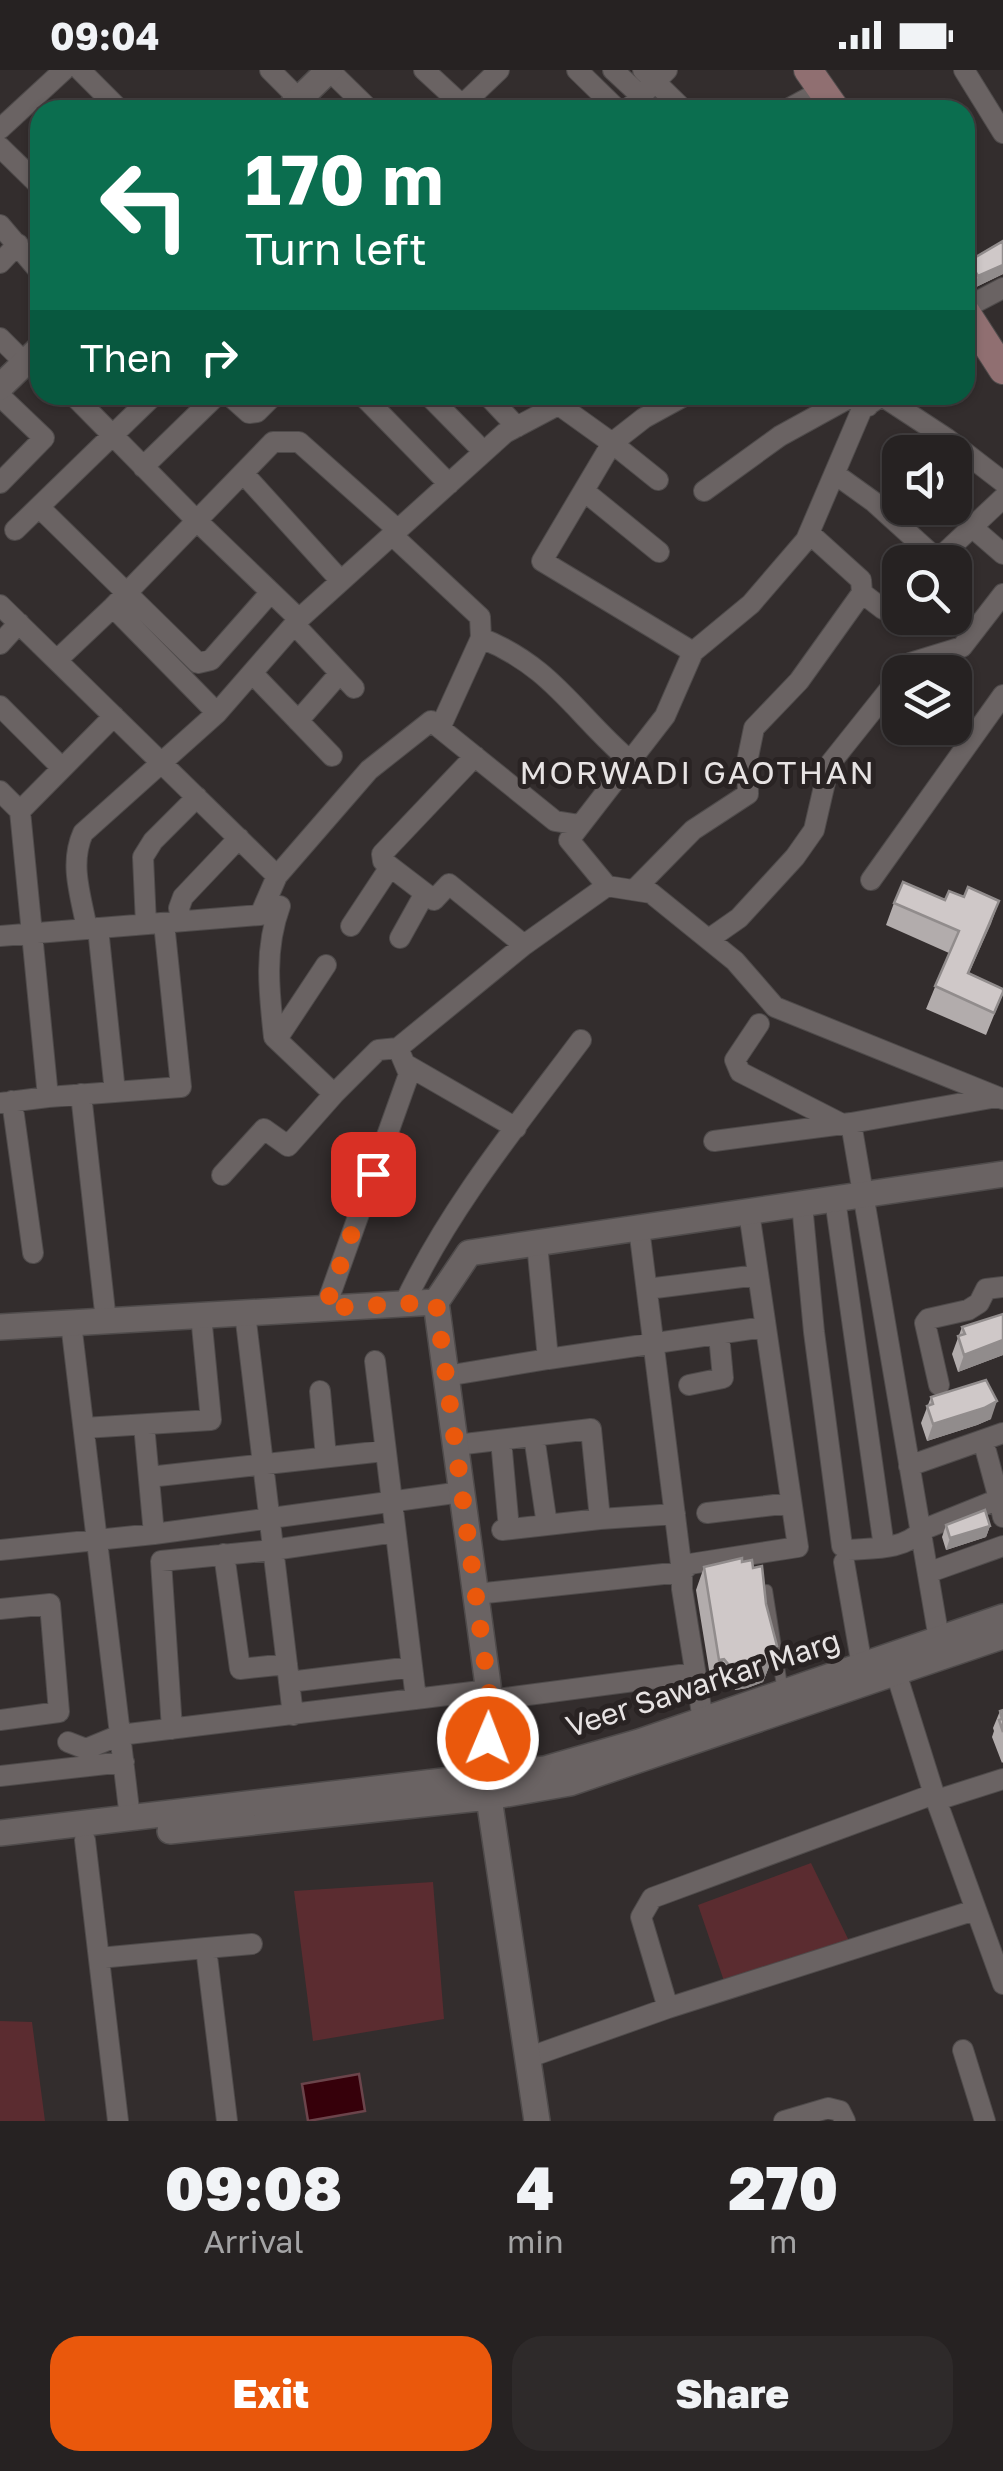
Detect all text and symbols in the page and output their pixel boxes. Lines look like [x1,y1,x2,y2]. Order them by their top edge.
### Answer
text: 09:04 [50,13,159,58]
text: 170 m [245,136,443,220]
icon: left [80,140,210,270]
text: Turn left [245,221,427,275]
icon: right [192,330,247,385]
text: Then [80,335,172,380]
map controls [882,435,972,745]
button: sound [882,435,972,525]
button: search [882,545,972,635]
button: layers [882,655,972,745]
district label: MORWADI GAOTHAN [520,753,876,791]
pin [331,1132,416,1217]
icon: arrive [346,1147,401,1202]
street label: Veer Sawarkar Marg [561,1622,844,1744]
position arrow [436,1687,540,1791]
text: 09:08 [165,2151,342,2223]
text: 4 [516,2151,554,2223]
text: 270 [728,2151,838,2223]
text: Arrival [203,2222,304,2260]
text: min [507,2222,564,2260]
text: m [769,2222,797,2260]
button: Exit [50,2336,492,2451]
button: Share [512,2336,953,2451]

